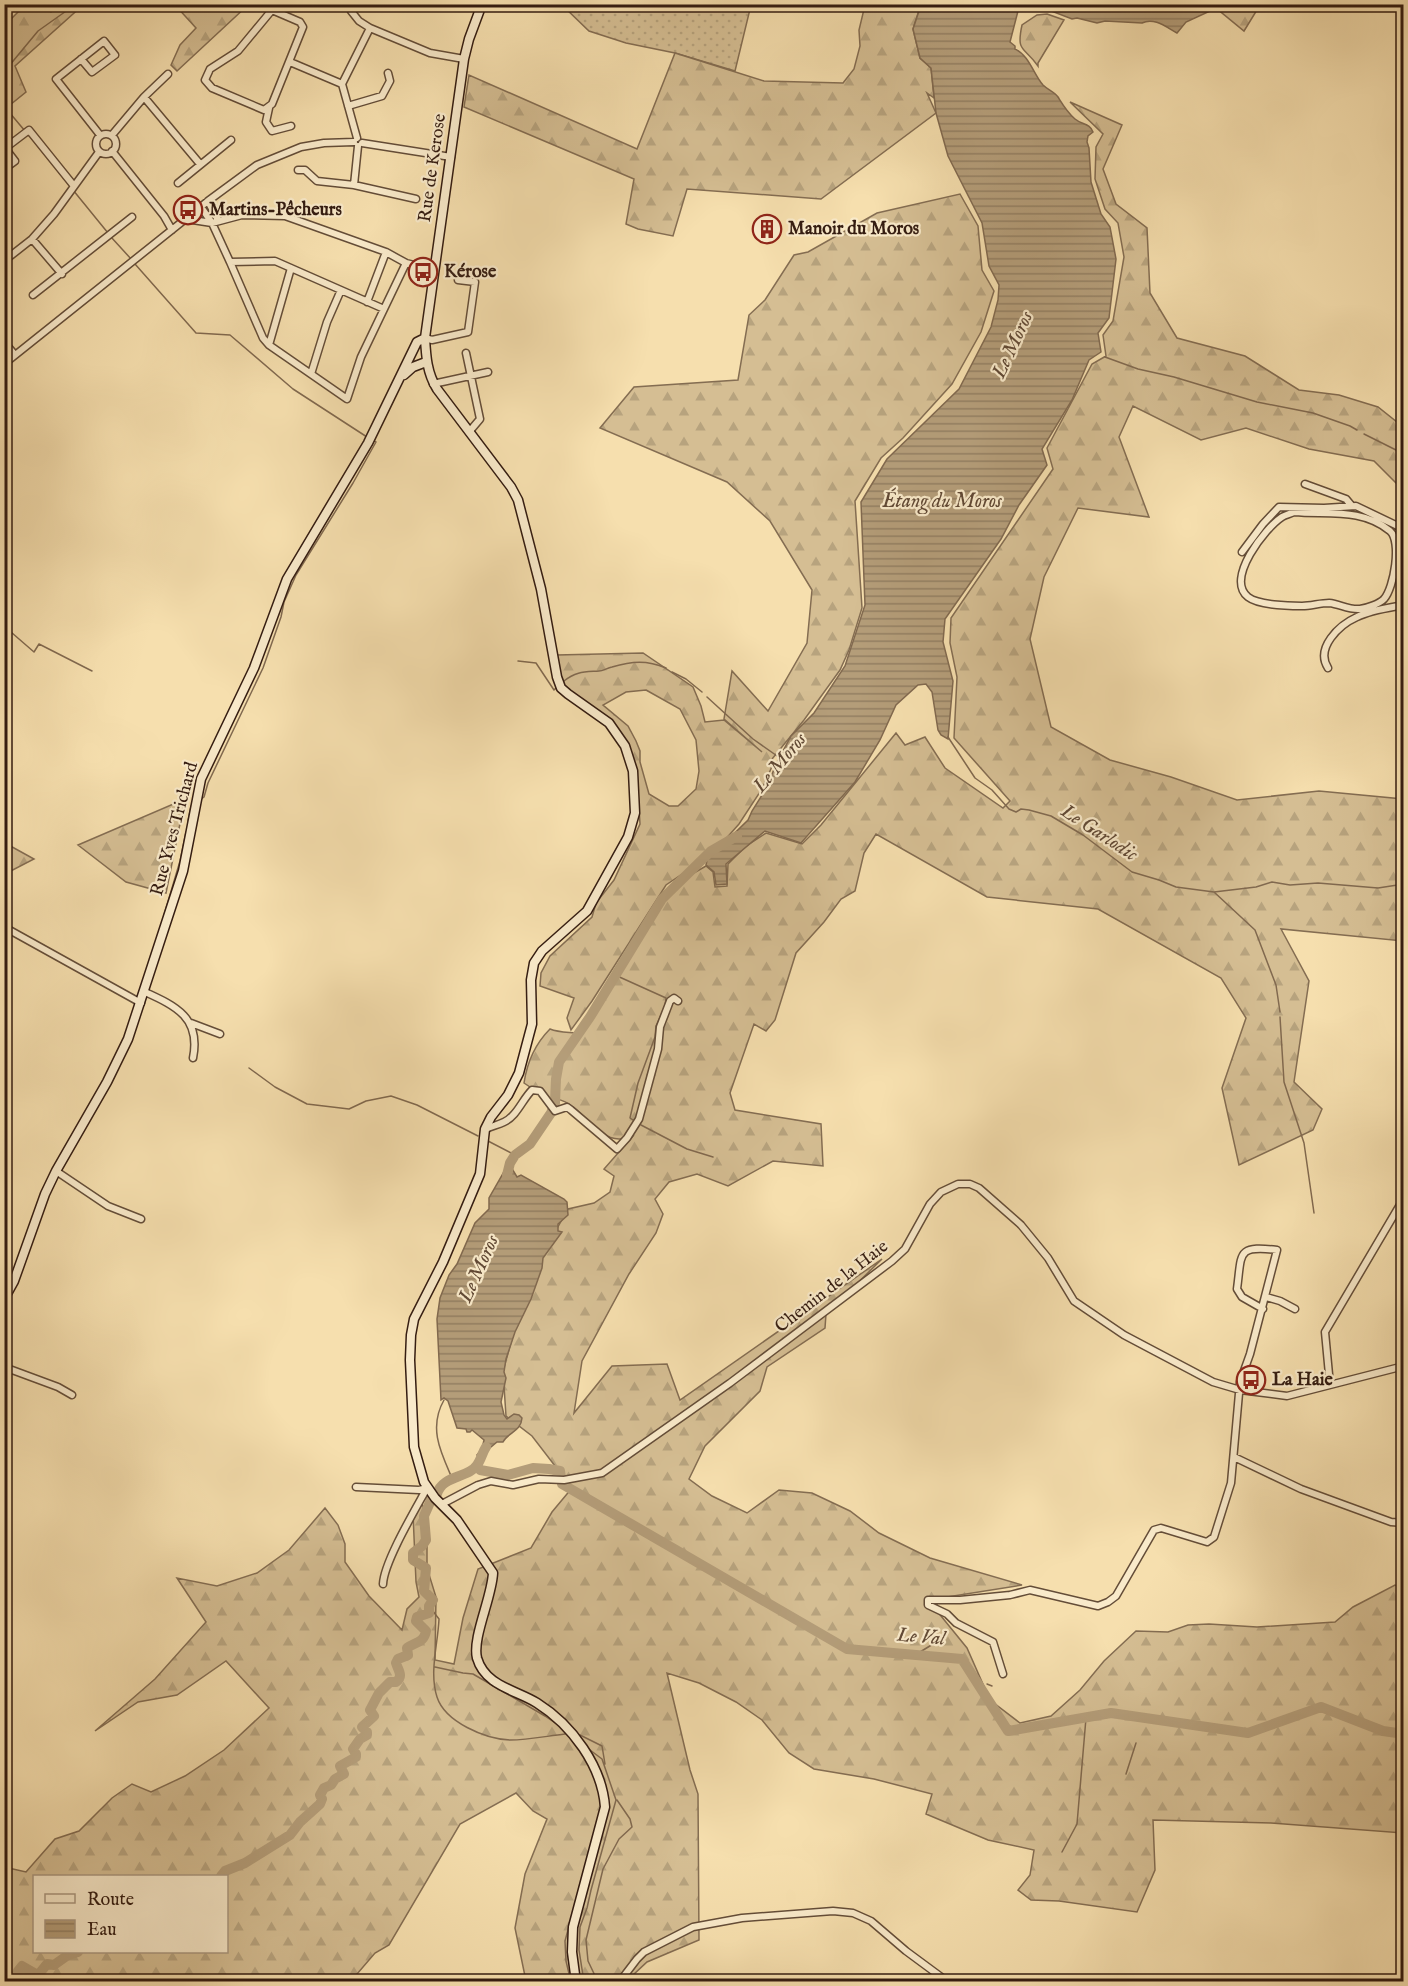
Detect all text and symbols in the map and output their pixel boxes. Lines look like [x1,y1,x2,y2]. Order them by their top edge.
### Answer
street label: Rue de Kerose [414,112,452,224]
bus stop icon: Martins-Pêcheurs [172,194,204,226]
place label: Martins-Pêcheurs [209,199,342,222]
building icon: Manoir du Moros [751,213,783,245]
place label: Manoir du Moros [788,218,920,241]
bus stop icon: Kérose [407,256,439,288]
place label: Kérose [444,261,497,284]
water label: Le Moros [986,307,1039,383]
water label: Étang du Moros [881,487,1002,515]
water label: Le Moros [747,728,813,799]
street label: Rue Yves Trichard [146,759,204,899]
water label: Le Garlodic [1055,798,1143,868]
water label: Le Moros [453,1231,505,1307]
street label: Chemin de la Haie [771,1236,893,1338]
bus stop icon: La Haie [1235,1364,1267,1396]
place label: La Haie [1272,1369,1333,1392]
water label: Le Val [895,1622,948,1652]
legend [33,1875,228,1953]
text: Route [87,1889,134,1912]
text: Eau [87,1919,117,1942]

